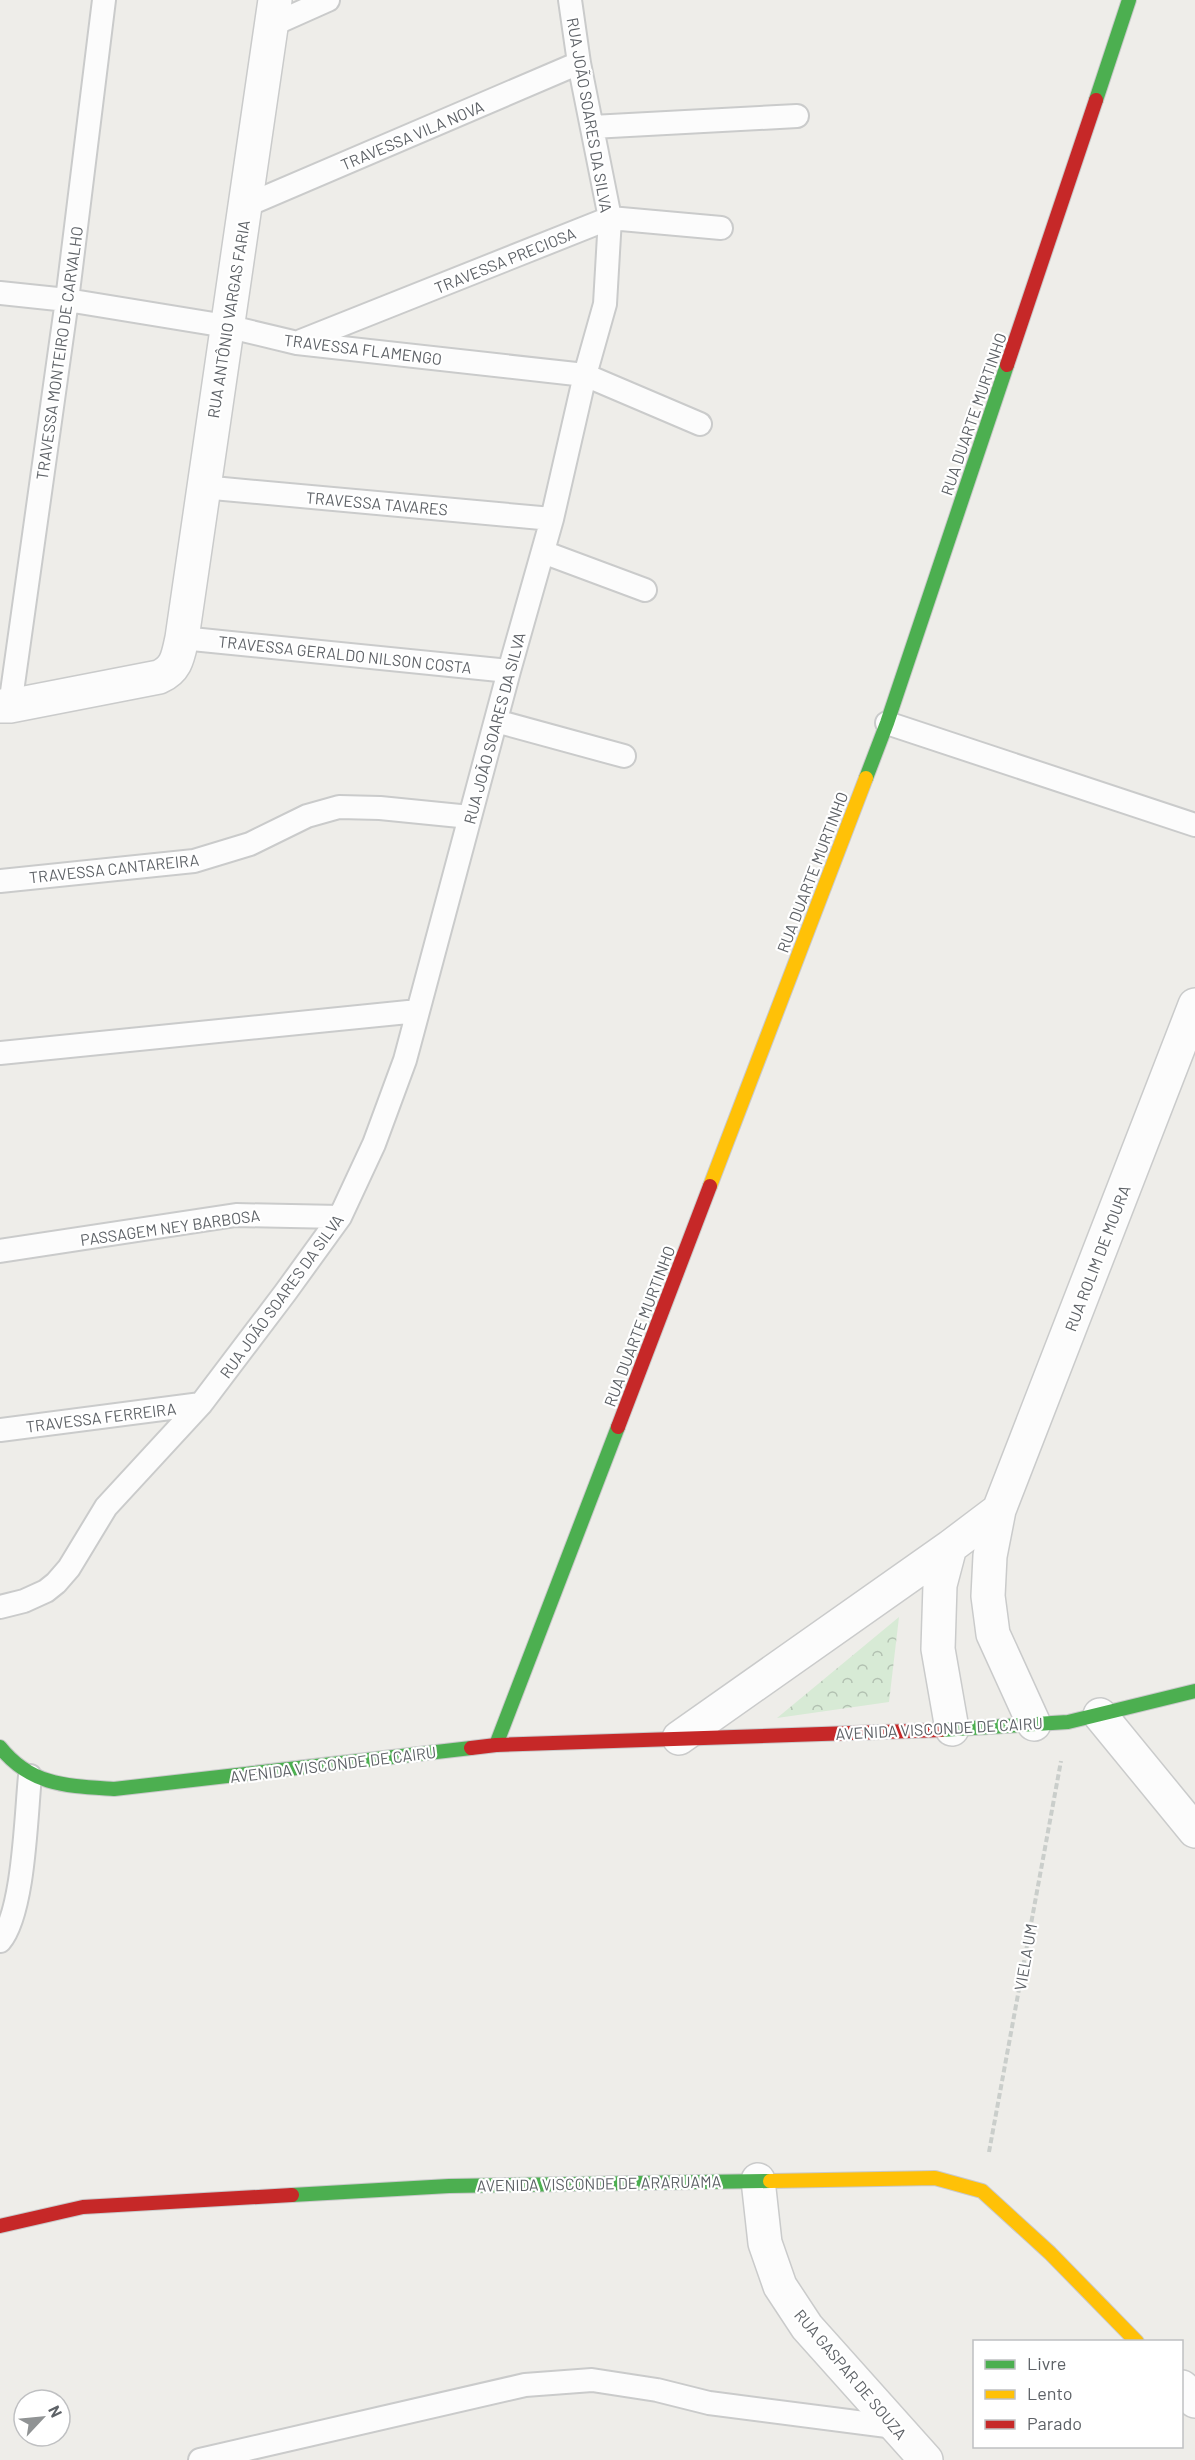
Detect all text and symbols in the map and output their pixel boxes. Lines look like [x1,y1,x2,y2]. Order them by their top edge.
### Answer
street label: RUA JOÃO SOARES DA SILVA [563,16,617,214]
street label: TRAVESSA VILA NOVA [338,96,487,174]
street label: RUA ANTÔNIO VARGAS FARIA [203,218,253,419]
street label: TRAVESSA PRECIOSA [432,223,579,297]
street label: TRAVESSA MONTEIRO DE CARVALHO [32,225,86,481]
street label: TRAVESSA FLAMENGO [283,330,443,368]
street label: RUA DUARTE MURTINHO [936,330,1010,498]
street label: TRAVESSA TAVARES [305,487,449,519]
street label: RUA JOÃO SOARES DA SILVA [459,630,529,826]
street label: TRAVESSA GERALDO NILSON COSTA [217,631,473,677]
street label: RUA DUARTE MURTINHO [773,789,851,955]
street label: TRAVESSA CANTAREIRA [28,850,200,886]
street label: RUA ROLIM DE MOURA [1060,1182,1134,1334]
street label: PASSAGEM NEY BARBOSA [79,1205,261,1249]
street label: RUA JOÃO SOARES DA SILVA [215,1210,347,1382]
street label: RUA DUARTE MURTINHO [600,1243,678,1409]
street label: TRAVESSA FERREIRA [25,1398,177,1436]
street label: AVENIDA VISCONDE DE CAIRU [835,1713,1043,1743]
street label: AVENIDA VISCONDE DE CAIRU [229,1742,437,1786]
street label: VIELA UM [1010,1922,1040,1992]
street label: AVENIDA VISCONDE DE ARARUAMA [477,2171,722,2195]
street label: RUA GASPAR DE SOUZA [791,2305,911,2443]
legend [973,2340,1183,2448]
text: Livre [1027,2352,1066,2374]
text: Lento [1027,2382,1073,2404]
north arrow [12,2388,72,2448]
text: N [45,2402,67,2420]
text: Parado [1027,2412,1082,2434]

